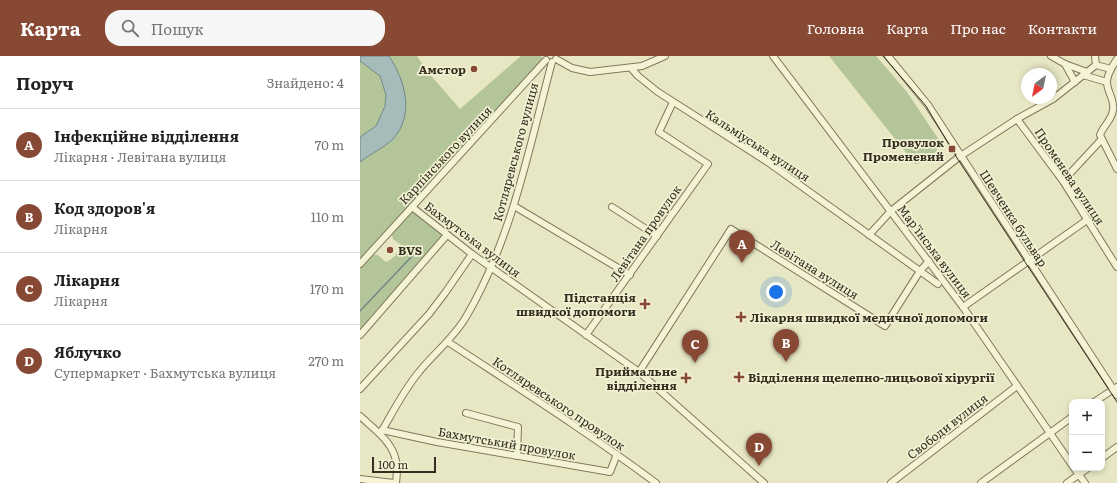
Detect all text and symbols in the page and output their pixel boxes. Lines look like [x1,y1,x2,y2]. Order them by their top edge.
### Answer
search box [105,10,385,46]
text: Карта [20,14,81,42]
icon: search [119,17,141,39]
text: Пошук [151,17,203,40]
text: Головна [807,18,864,38]
text: Карта [886,18,928,38]
text: Про нас [950,18,1006,38]
text: Контакти [1028,18,1097,38]
place label: Амстор [418,60,466,78]
marker: Амстор [469,64,479,74]
north arrow [1021,68,1057,104]
text: Поруч [16,70,73,95]
text: Знайдено: 4 [267,73,344,92]
street label: Котляревського вулиця [488,80,542,224]
street label: Карпінського вулиця [394,102,496,208]
street label: Кальміуська вулиця [702,104,814,186]
text: Інфекційне відділення [54,124,239,147]
street label: Променева вулиця [1031,124,1109,228]
place label: Провулок Променевий [863,133,944,165]
text: A [24,135,34,154]
text: 70 m [315,135,344,154]
marker: Провулок Променевий [947,144,957,154]
text: Лікарня · Левітана вулиця [54,147,226,166]
street label: Шевченка бульвар [976,166,1052,270]
street label: Левітана провулок [605,181,685,285]
text: Код здоров'я [54,196,155,219]
street label: Бахмутська вулиця [421,197,525,281]
street label: Мар'їнська вулиця [894,200,976,302]
text: B [25,207,33,226]
text: 110 m [311,207,344,226]
text: Лікарня [54,219,108,238]
pin: A [729,230,755,263]
street label: Левітана вулиця [768,235,862,303]
place label: BVS [398,241,422,259]
marker: BVS [385,245,395,255]
text: Лікарня [54,268,120,291]
text: C [24,279,34,298]
text: 170 m [310,279,344,298]
your location [766,282,786,302]
place label: Підстанція швидкої допомоги [516,288,636,320]
text: Лікарня [54,291,108,310]
marker: Підстанція швидкої допомоги [639,298,651,310]
place label: Лікарня швидкої медичної допомоги [750,308,988,326]
marker: Лікарня швидкої медичної допомоги [735,311,747,323]
pin: B [773,329,799,362]
pin: C [682,330,708,363]
text: Яблучко [54,340,121,363]
text: D [24,351,34,370]
text: 270 m [308,351,344,370]
street label: Котляревського провулок [489,352,629,454]
place label: Приймальне відділення [595,362,677,394]
text: Супермаркет · Бахмутська вулиця [54,363,276,382]
place label: Відділення щелепно-лицьової хірургії [748,368,995,386]
marker: Відділення щелепно-лицьової хірургії [733,371,745,383]
marker: Приймальне відділення [680,372,692,384]
street label: Свободи вулиця [903,389,991,463]
map controls [1069,399,1105,471]
button: + [1069,399,1105,435]
street label: Бахмутський провулок [437,422,577,464]
pin: D [746,433,772,466]
button: − [1069,435,1105,471]
scale bar [372,455,436,474]
text: 100 m [378,456,408,472]

